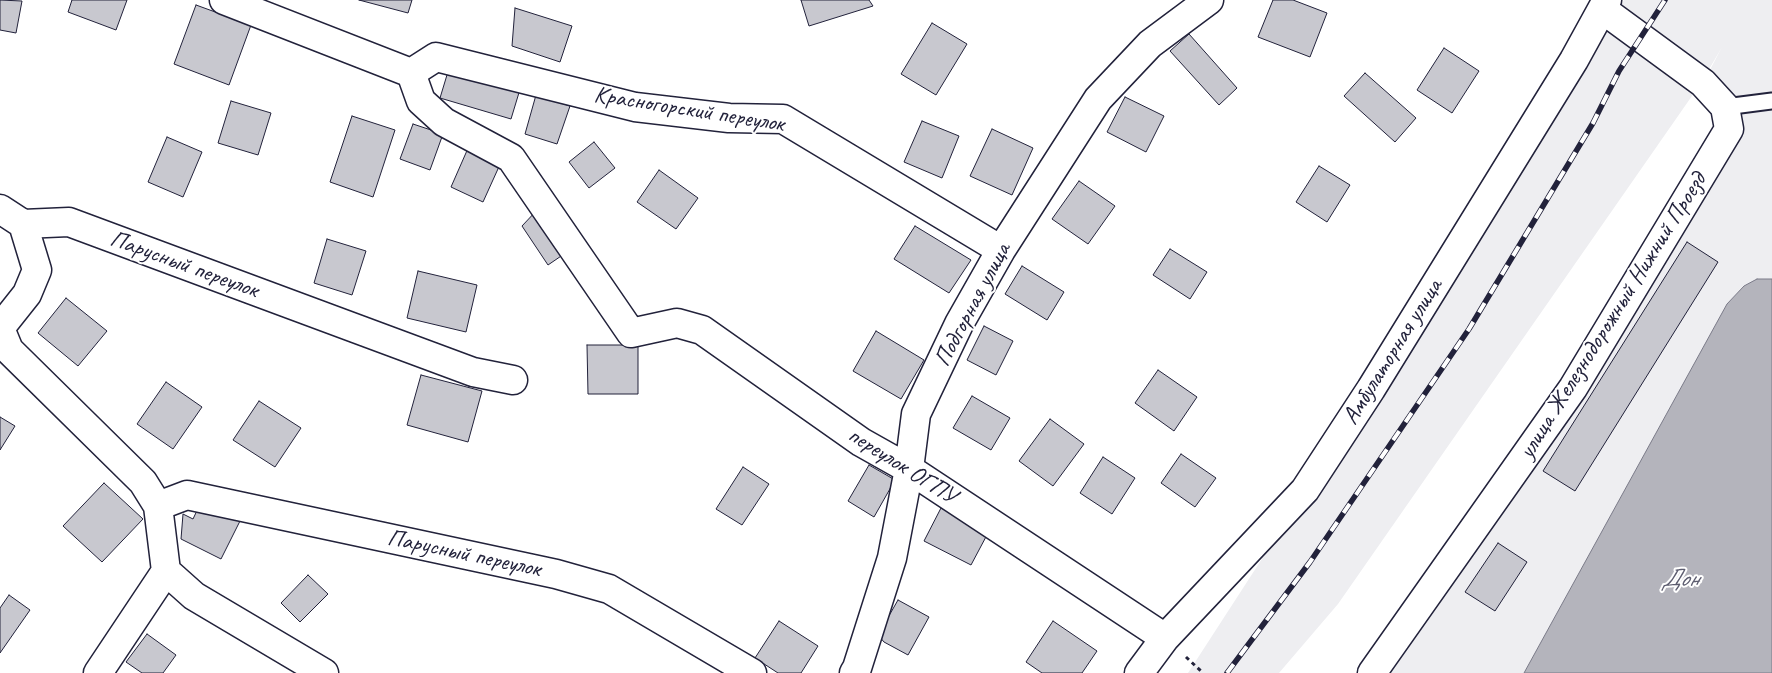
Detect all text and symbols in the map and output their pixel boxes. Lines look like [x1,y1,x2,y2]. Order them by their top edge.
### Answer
street label: Красногорский переулок [592,81,786,139]
street label: улица Железнодорожный Нижний Проезд [1513,168,1713,464]
street label: Парусный переулок [106,225,262,305]
street label: Подгорная улица [928,238,1018,372]
street label: Амбулаторная улица [1337,274,1449,430]
street label: переулок ОГПУ [842,421,962,511]
street label: Парусный переулок [385,524,543,584]
water label: Дон [1661,564,1699,594]

